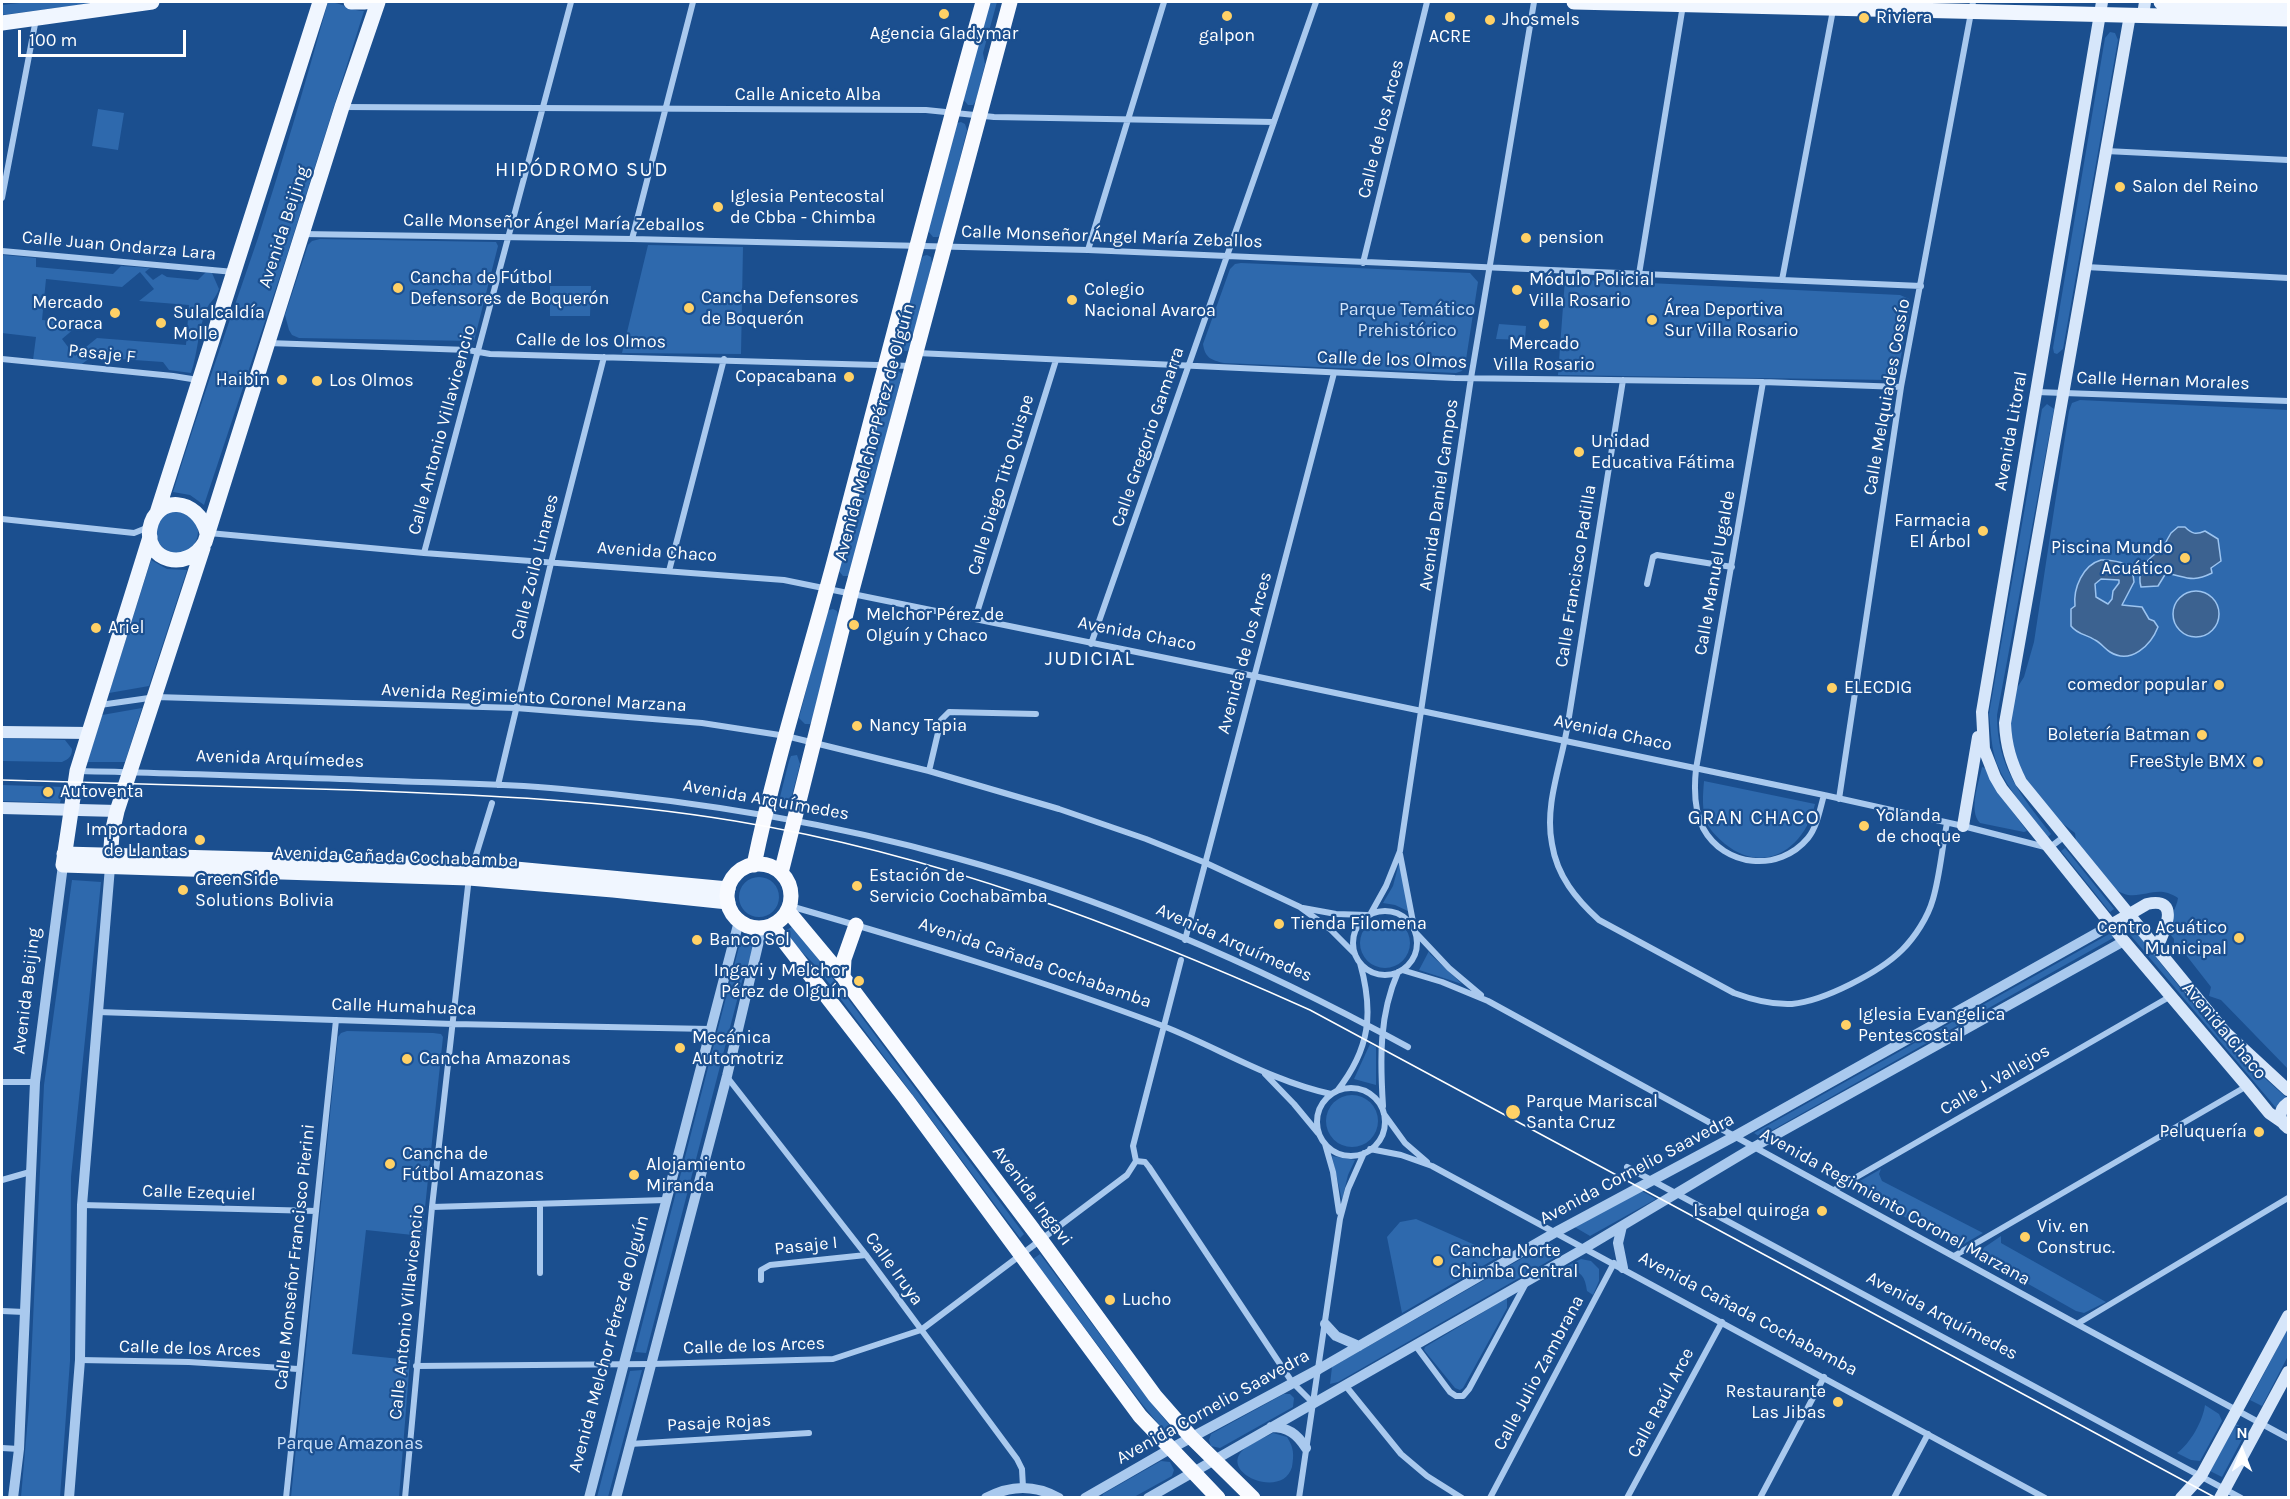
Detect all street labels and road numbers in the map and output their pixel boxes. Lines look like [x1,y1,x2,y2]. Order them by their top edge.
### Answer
street label: Calle de los Arces [1353,57,1409,201]
street label: Calle Aniceto Alba [735,84,881,106]
street label: Avenida Beijing [254,163,314,291]
street label: Calle Monseñor Ángel María Zeballos [403,210,705,236]
street label: Calle Monseñor Ángel María Zeballos [961,221,1263,253]
street label: Calle Juan Ondarza Lara [21,227,217,265]
street label: Calle Melquiades Cossío [1859,297,1915,497]
street label: Avenida Melchor Pérez de Olguín [830,301,920,563]
street label: Calle Antonio Villavicencio [404,323,480,537]
street label: Calle de los Olmos [516,329,666,353]
street label: Pasaje F [67,340,137,368]
street label: Calle Gregorio Gamarra [1107,344,1189,530]
street label: Calle de los Olmos [1317,347,1467,373]
street label: Calle Hernan Morales [2076,367,2250,395]
street label: Avenida Litoral [1990,369,2032,493]
street label: Calle Diego Tito Quispe [963,392,1039,578]
street label: Avenida Daniel Campos [1415,398,1463,592]
street label: Calle Francisco Padilla [1551,483,1601,669]
street label: Calle Manuel Ugalde [1690,489,1740,657]
street label: Calle Zoilo Linares [506,492,564,642]
street label: Avenida Chaco [596,537,718,567]
street label: Avenida de los Arces [1213,570,1277,736]
street label: Avenida Chaco [1076,612,1198,656]
street label: Avenida Regimiento Coronel Marzana [381,679,687,717]
street label: Avenida Chaco [1552,710,1674,756]
street label: Avenida Arquímedes [195,745,365,773]
street label: Avenida Arquímedes [681,775,851,825]
street label: Avenida Cañada Cochabamba [273,842,519,872]
street label: Avenida Arquímedes [1153,899,1315,987]
street label: Avenida Cañada Cochabamba [916,913,1154,1013]
street label: Avenida Beijing [9,927,45,1055]
street label: Avenida Chaco [2177,978,2271,1084]
street label: Calle Humahuaca [331,994,477,1020]
street label: Calle J. Vallejos [1936,1040,2054,1120]
street label: Avenida Cornelio Saavedra [1536,1108,1738,1230]
street label: Calle Monseñor Francisco Pierini [270,1123,320,1391]
street label: Avenida Regimiento Coronel Marzana [1756,1123,2034,1291]
street label: Avenida Ingavi [987,1142,1077,1250]
street label: Calle Ezequiel [142,1180,256,1206]
street label: Calle Antonio Villavicencio [385,1203,429,1421]
street label: Avenida Melchor Pérez de Olguín [564,1213,654,1475]
street label: Calle Iruya [860,1228,928,1310]
street label: Pasaje I [773,1232,839,1260]
street label: Avenida Cañada Cochabamba [1635,1247,1861,1381]
street label: Avenida Arquímedes [1863,1267,2021,1365]
street label: Calle Julio Zambrana [1489,1292,1589,1454]
street label: Calle de los Arces [683,1333,825,1359]
street label: Calle de los Arces [119,1336,261,1362]
street label: Calle Raúl Arce [1623,1344,1699,1462]
street label: Avenida Cornelio Saavedra [1113,1345,1313,1469]
street label: Pasaje Rojas [666,1409,772,1437]

